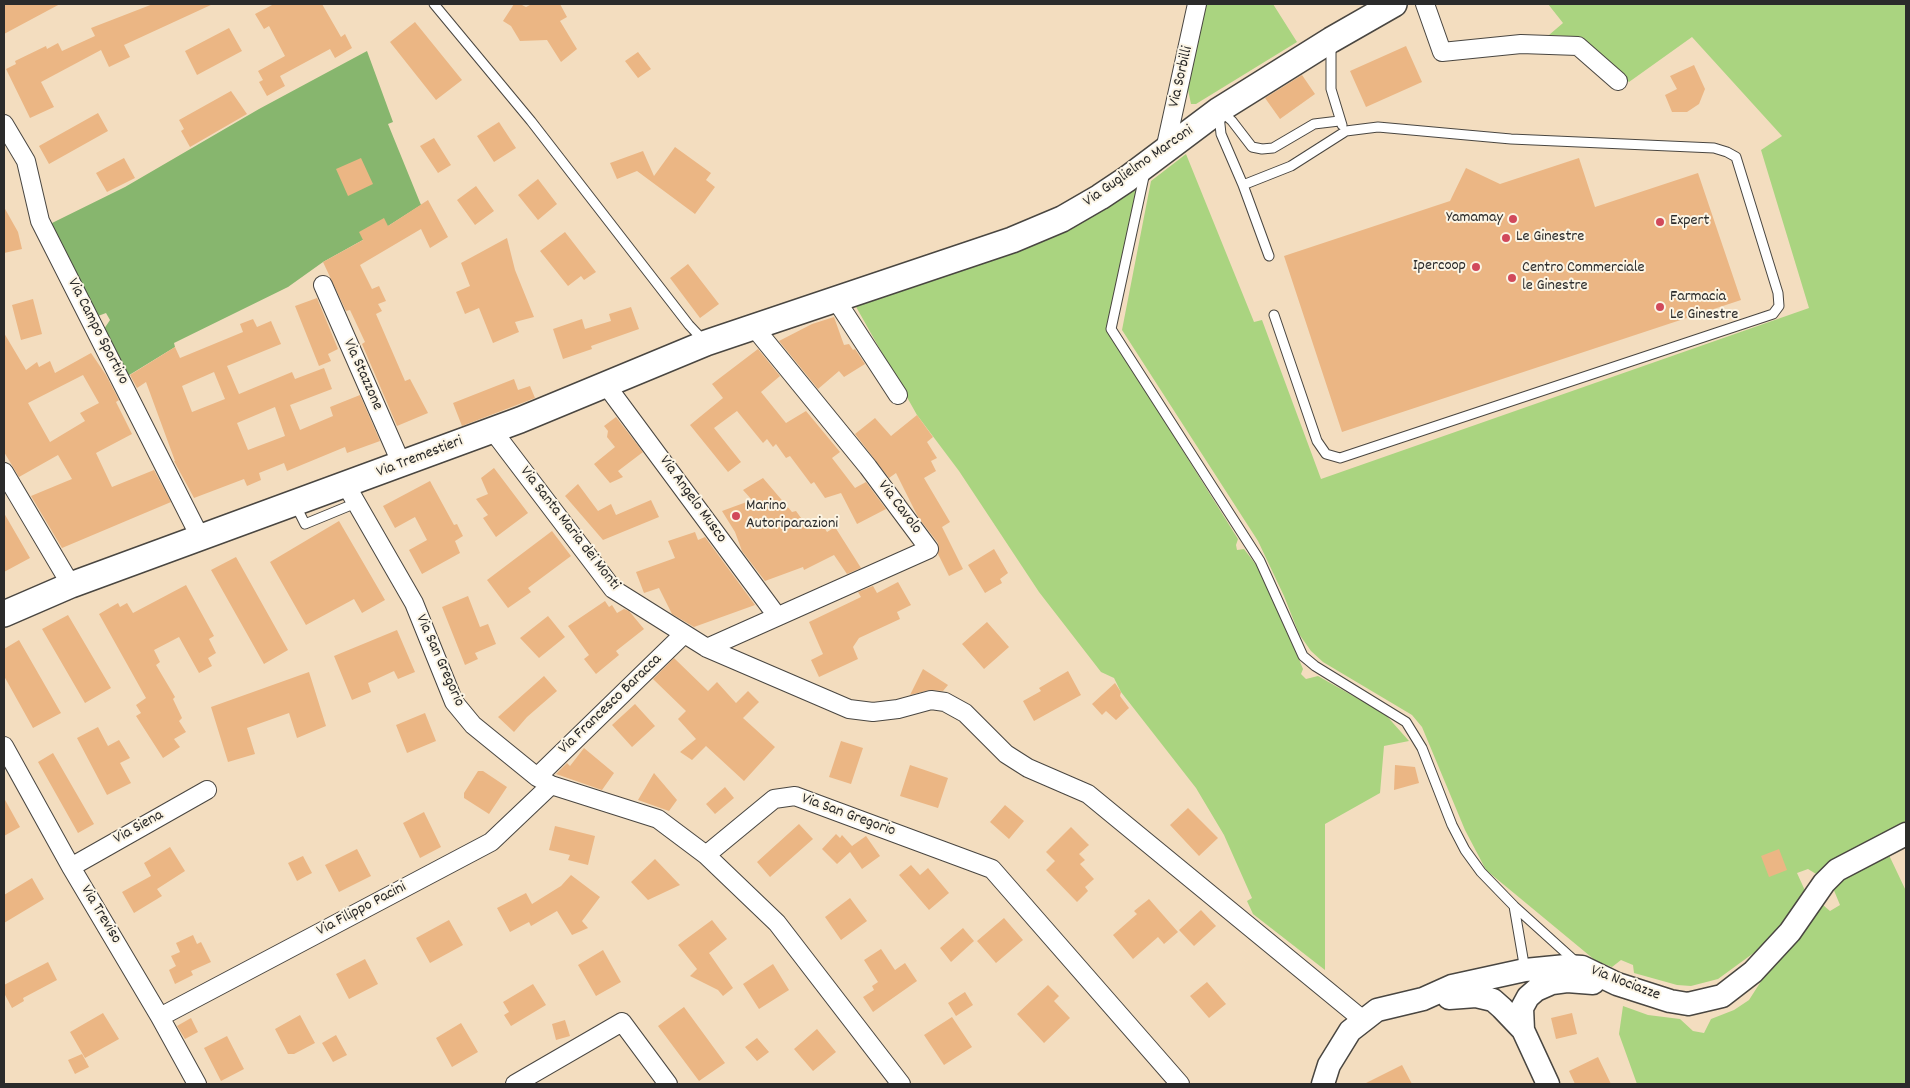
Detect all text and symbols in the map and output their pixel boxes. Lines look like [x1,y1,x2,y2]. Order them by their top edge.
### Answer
street label: Via Sorbilli [1166,44,1198,110]
street label: Via Guglielmo Marconi [1080,122,1198,212]
place label: Yamamay [1446,209,1503,229]
place label: Expert [1670,212,1709,232]
marker: Yamamay [1507,213,1519,225]
marker: Expert [1654,216,1666,228]
place label: Le Ginestre [1516,228,1584,248]
marker: Le Ginestre [1500,232,1512,244]
place label: Ipercoop [1413,257,1466,277]
place label: Centro Commerciale le Ginestre [1522,259,1645,297]
marker: Ipercoop [1470,261,1482,273]
marker: Centro Commerciale le Ginestre [1506,272,1518,284]
street label: Via Campo Sportivo [62,276,132,388]
place label: Farmacia Le Ginestre [1670,288,1738,326]
marker: Farmacia Le Ginestre [1654,301,1666,313]
street label: Via Stazzone [338,336,386,414]
street label: Via Tremestieri [374,433,466,483]
street label: Via Angelo Musco [654,453,730,547]
street label: Via Santa Maria dei Monti [515,463,623,595]
street label: Via Cavolo [873,477,925,539]
place label: Marino Autoriparazioni [746,497,838,535]
marker: Marino Autoriparazioni [730,510,742,522]
street label: Via San Gregorio [410,612,468,710]
street label: Via Francesco Baracca [555,651,667,759]
street label: Via San Gregorio [798,790,898,842]
street label: Via Siena [111,807,167,849]
street label: Via Filippo Pacini [314,878,410,942]
street label: Via Treviso [75,882,125,948]
street label: Via Nociazze [1588,962,1662,1006]

